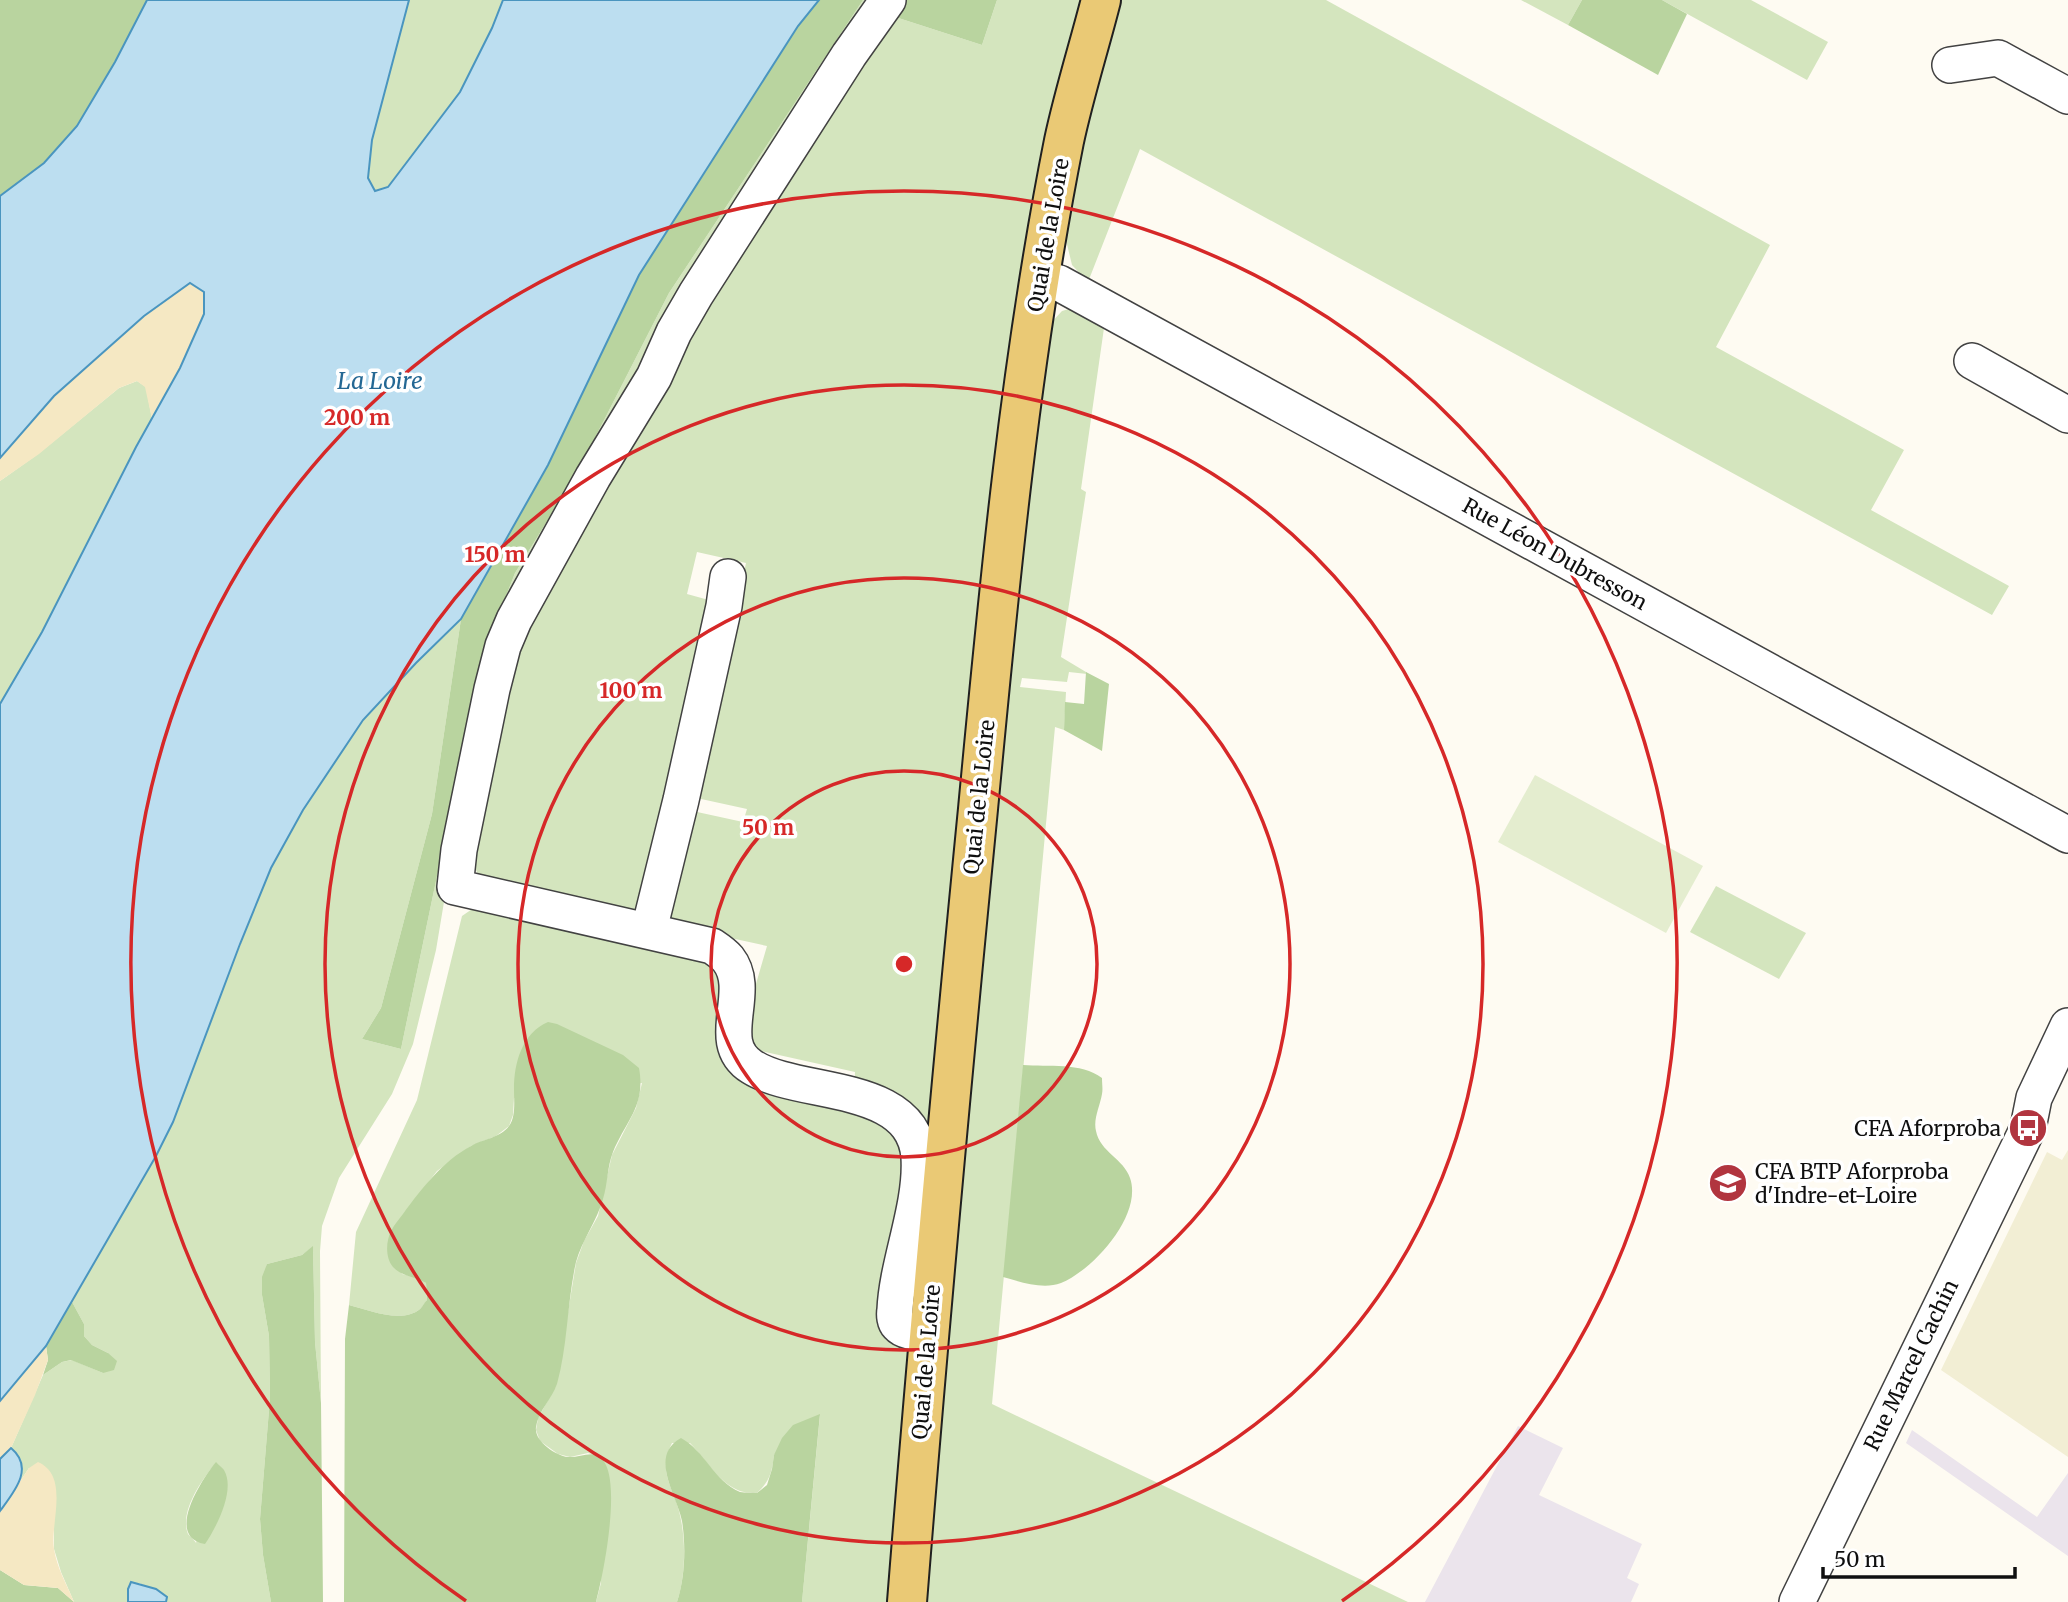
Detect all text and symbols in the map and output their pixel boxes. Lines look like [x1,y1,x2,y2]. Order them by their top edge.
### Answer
street label: Quai de la Loire [1021,156,1075,314]
water label: La Loire [337,366,423,395]
text: 200 m [324,404,390,431]
street label: Rue Léon Dubresson [1458,492,1652,616]
text: 150 m [464,541,526,568]
text: 100 m [600,677,662,704]
street label: Quai de la Loire [957,718,1001,876]
text: 50 m [742,814,794,841]
centre of rings [892,952,916,976]
bus stop icon: CFA Aforproba [2007,1107,2049,1149]
place label: CFA Aforproba [1854,1115,2001,1142]
place label: CFA BTP Aforproba d'Indre-et-Loire [1755,1158,1949,1209]
school or university icon: CFA BTP Aforproba d'Indre-et-Loire [1707,1162,1749,1204]
street label: Rue Marcel Cachin [1858,1275,1964,1455]
street label: Quai de la Loire [906,1283,946,1441]
scale bar [1823,1536,2016,1580]
text: 50 m [1834,1546,1885,1573]

